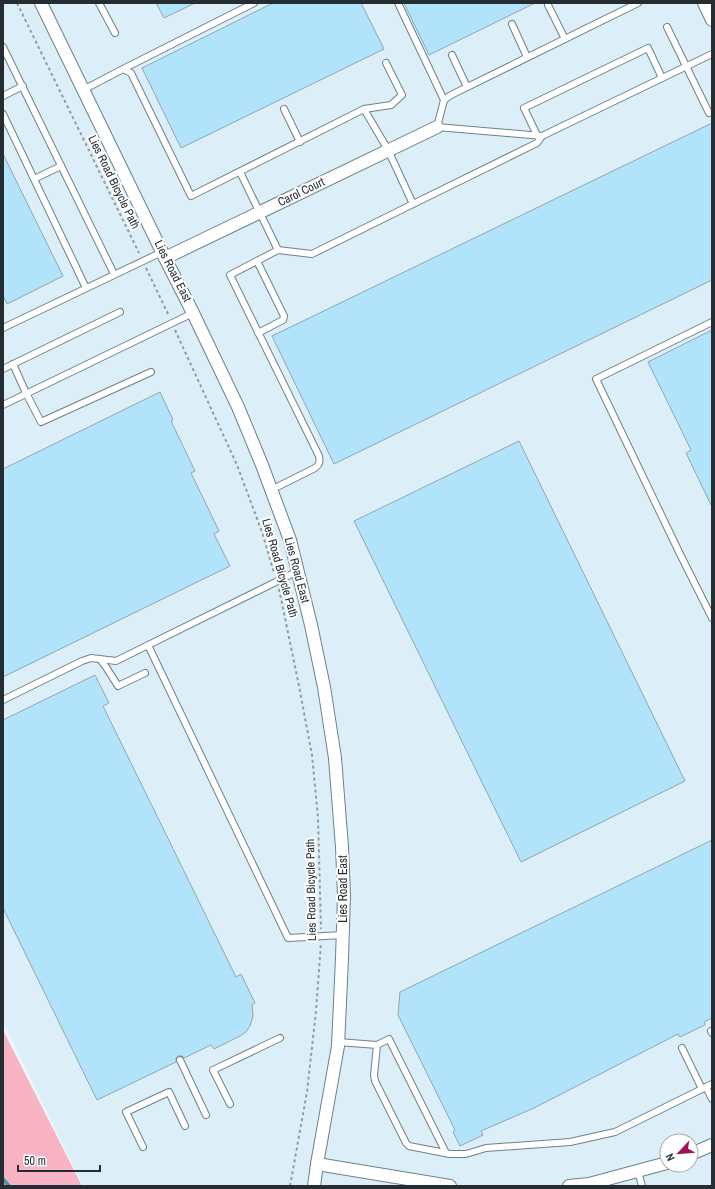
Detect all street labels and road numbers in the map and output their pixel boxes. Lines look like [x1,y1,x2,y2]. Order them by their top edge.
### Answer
street label: Lies Road Bicycle Path [84,133,144,231]
street label: Carol Court [275,174,327,210]
street label: Lies Road East [151,237,196,305]
street label: Lies Road Bicycle Path [258,517,302,619]
street label: Lies Road East [281,535,314,605]
street label: Lies Road Bicycle Path [302,839,320,941]
street label: Lies Road East [335,855,351,923]

